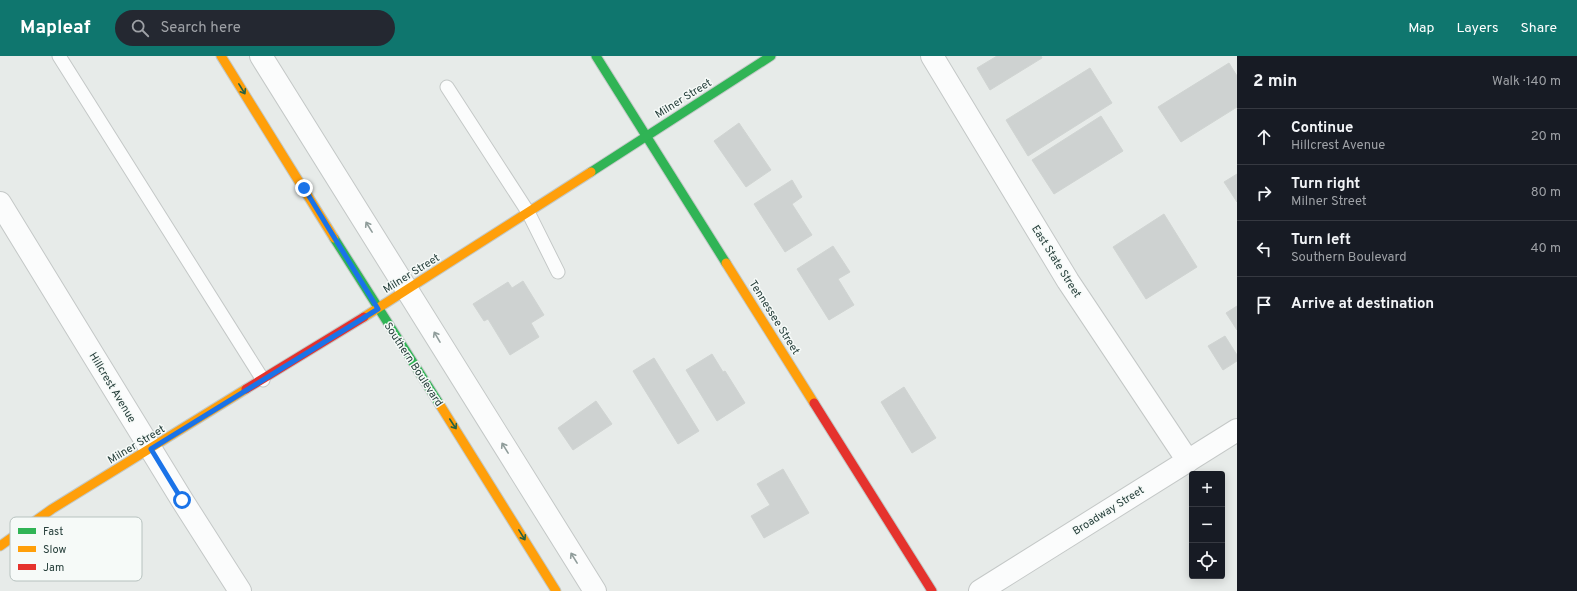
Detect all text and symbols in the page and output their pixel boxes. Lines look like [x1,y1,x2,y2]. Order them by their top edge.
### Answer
search box [115,10,395,46]
text: Mapleaf [20,16,91,40]
icon: search [129,17,151,39]
text: Search here [161,19,241,38]
text: Map [1408,20,1434,37]
text: Layers [1456,20,1498,37]
text: Share [1520,20,1557,37]
text: 2 min [1253,71,1297,93]
text: Walk · 140 m [1492,74,1561,90]
street label: Milner Street [653,76,714,122]
one-way arrow [238,83,246,94]
text: Continue [1291,119,1353,138]
icon: ahead [1253,126,1275,148]
text: 20 m [1531,129,1561,145]
text: Hillcrest Avenue [1291,138,1385,154]
text: Turn right [1291,175,1360,194]
route end [295,179,313,197]
icon: right [1253,182,1275,204]
text: 80 m [1531,185,1561,201]
text: Milner Street [1291,194,1367,210]
one-way arrow [365,221,373,232]
street label: East State Street [1028,223,1084,300]
text: Turn left [1291,231,1351,250]
icon: left [1253,238,1275,260]
text: 40 m [1531,241,1561,257]
text: Southern Boulevard [1291,250,1407,266]
street label: Milner Street [381,251,442,297]
street label: Tennessee Street [746,278,803,357]
icon: arrive [1253,294,1275,316]
text: Arrive at destination [1291,295,1434,314]
street label: Southern Boulevard [381,320,446,409]
one-way arrow [432,332,440,344]
street label: Hillcrest Avenue [86,350,139,425]
one-way arrow [449,418,457,429]
street label: Milner Street [105,422,168,467]
one-way arrow [501,442,509,454]
map controls [1189,471,1225,579]
button: + [1189,471,1225,507]
street label: Broadway Street [1070,483,1147,538]
route start [173,491,191,509]
button: − [1189,507,1225,543]
legend [10,517,142,581]
text: Fast [43,525,63,539]
one-way arrow [518,529,526,541]
text: Slow [43,543,66,557]
button: locate [1189,543,1225,579]
one-way arrow [570,552,578,564]
text: Jam [43,561,64,575]

